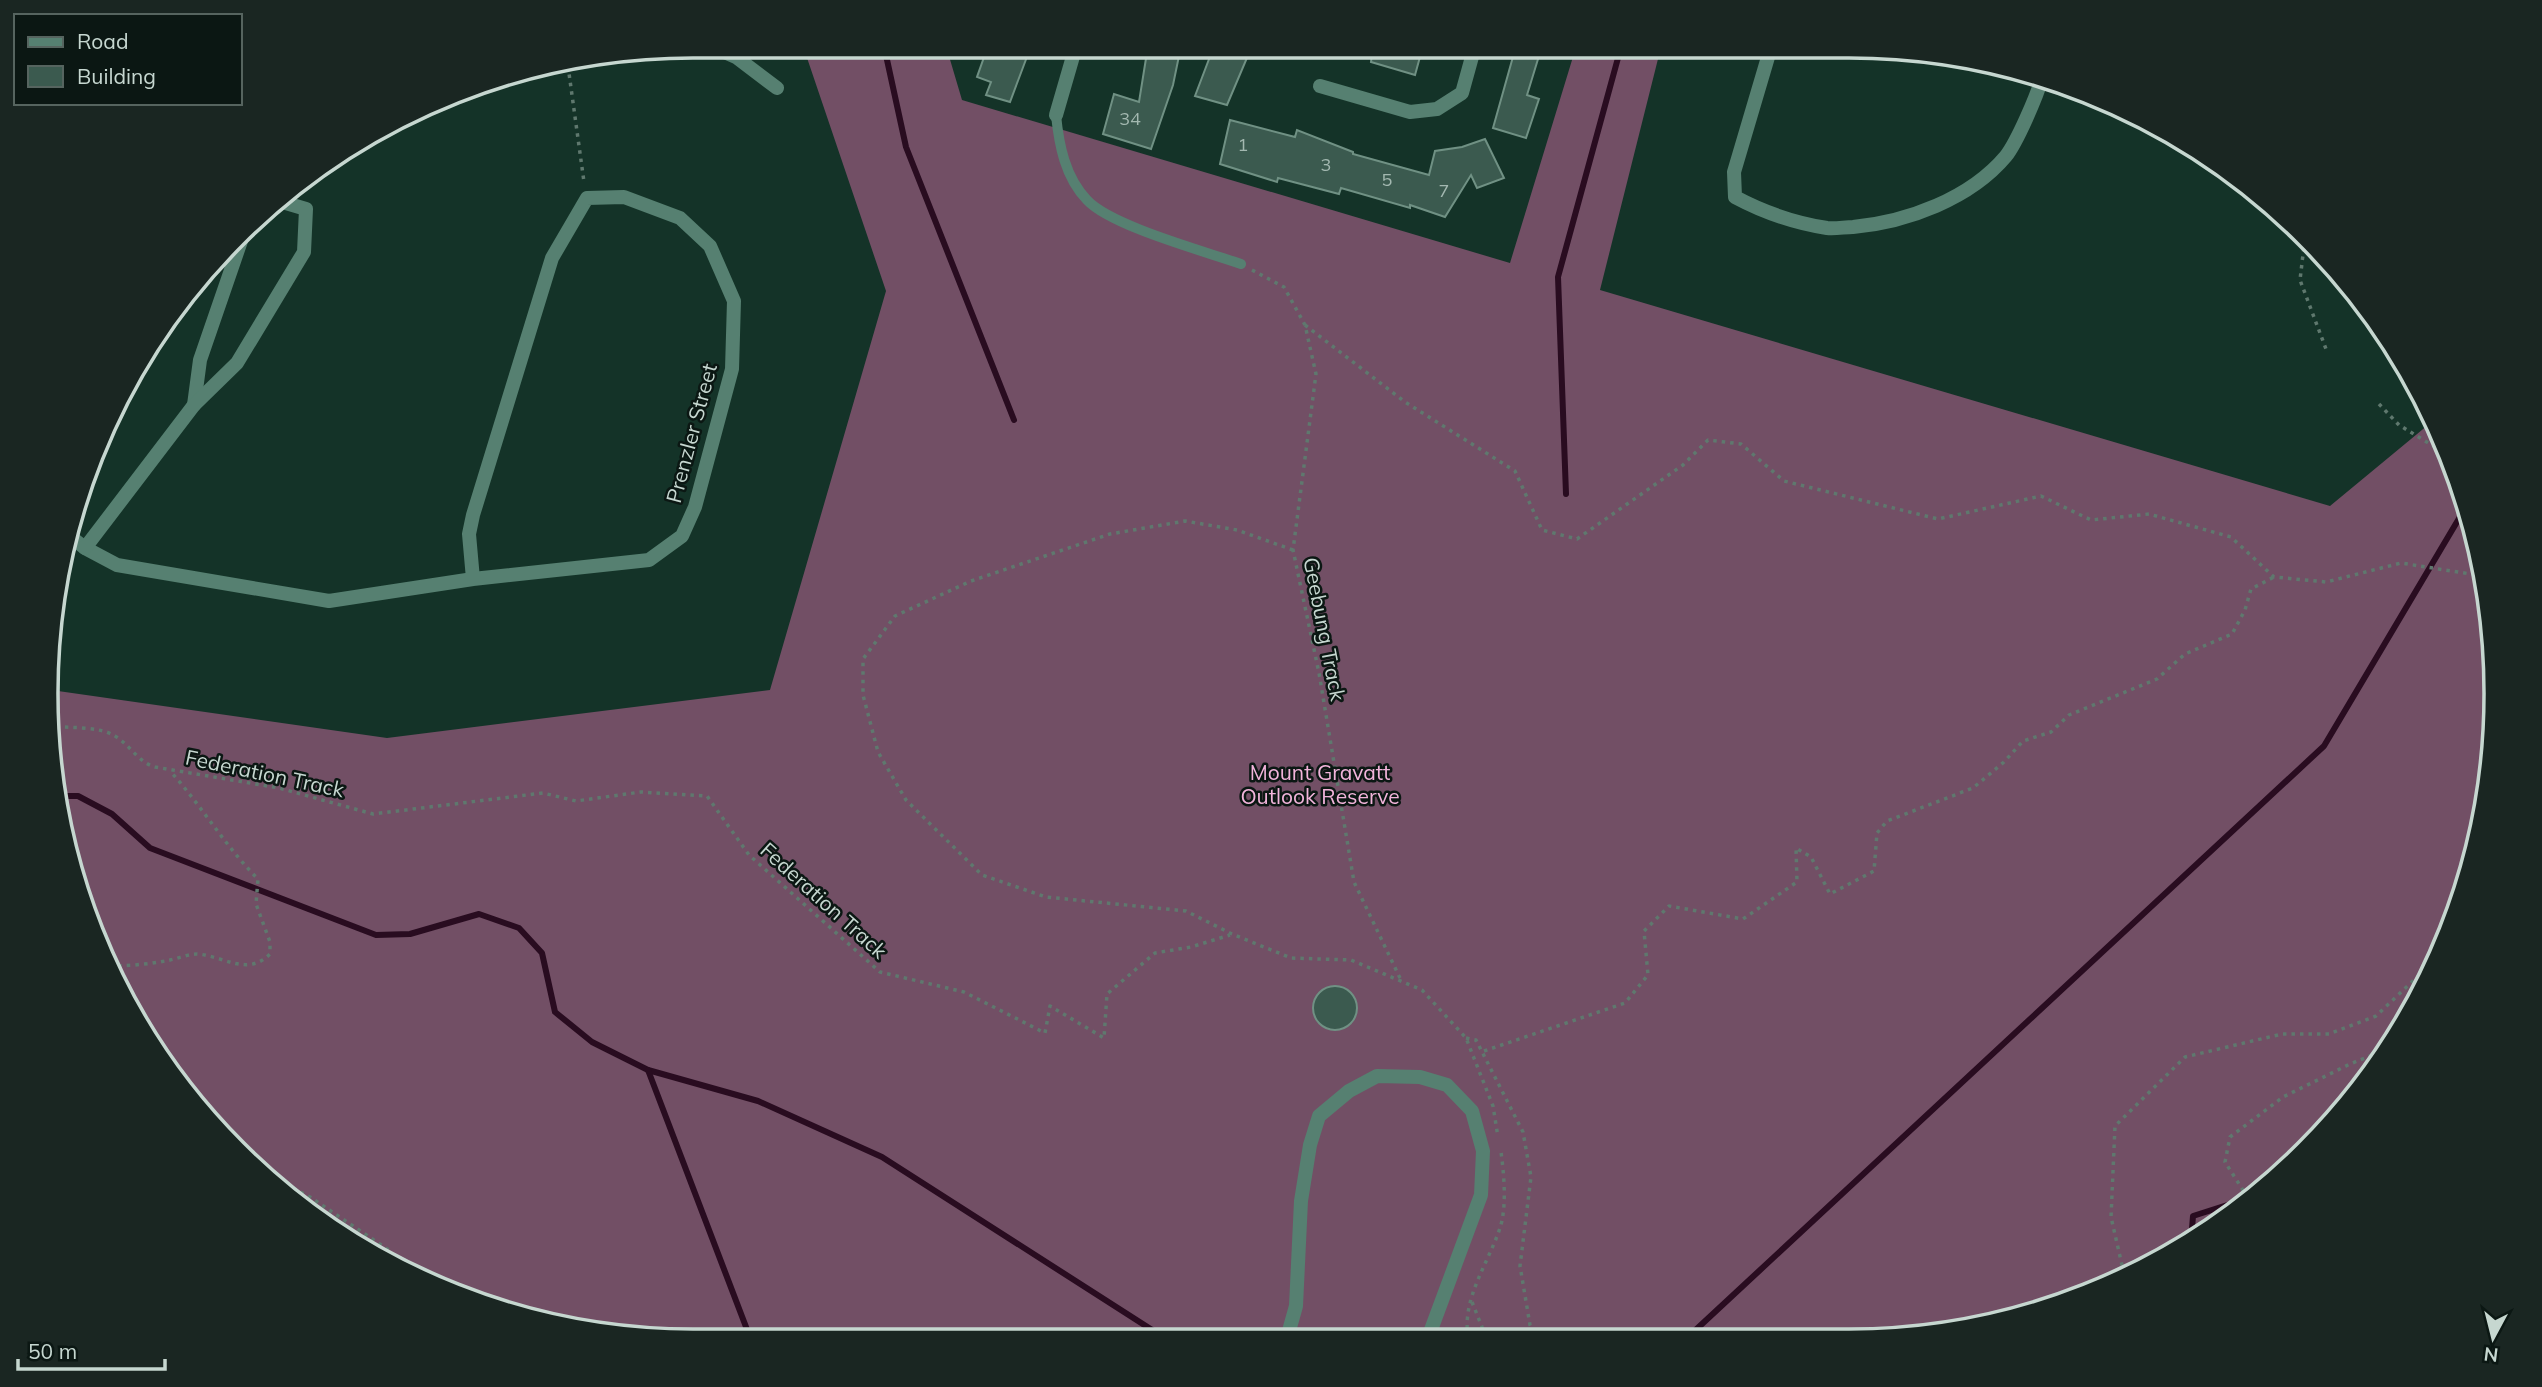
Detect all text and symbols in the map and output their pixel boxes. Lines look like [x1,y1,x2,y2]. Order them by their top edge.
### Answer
legend [14,14,242,105]
text: Road [77,28,128,54]
text: Building [77,63,156,89]
house number: 34 [1119,107,1141,130]
house number: 1 [1238,133,1248,156]
house number: 3 [1321,153,1331,176]
house number: 5 [1382,168,1393,191]
house number: 7 [1439,179,1449,202]
street label: Prenzler Street [660,360,722,506]
street label: Geebung Track [1298,555,1352,703]
street label: Federation Track [183,743,347,803]
park label: Mount Gravatt Outlook Reserve [1240,759,1400,809]
street label: Federation Track [755,836,893,964]
north arrow [2458,1303,2528,1373]
scale bar [18,1328,164,1372]
text: 50 m [28,1338,77,1364]
text: N [2482,1342,2500,1368]

